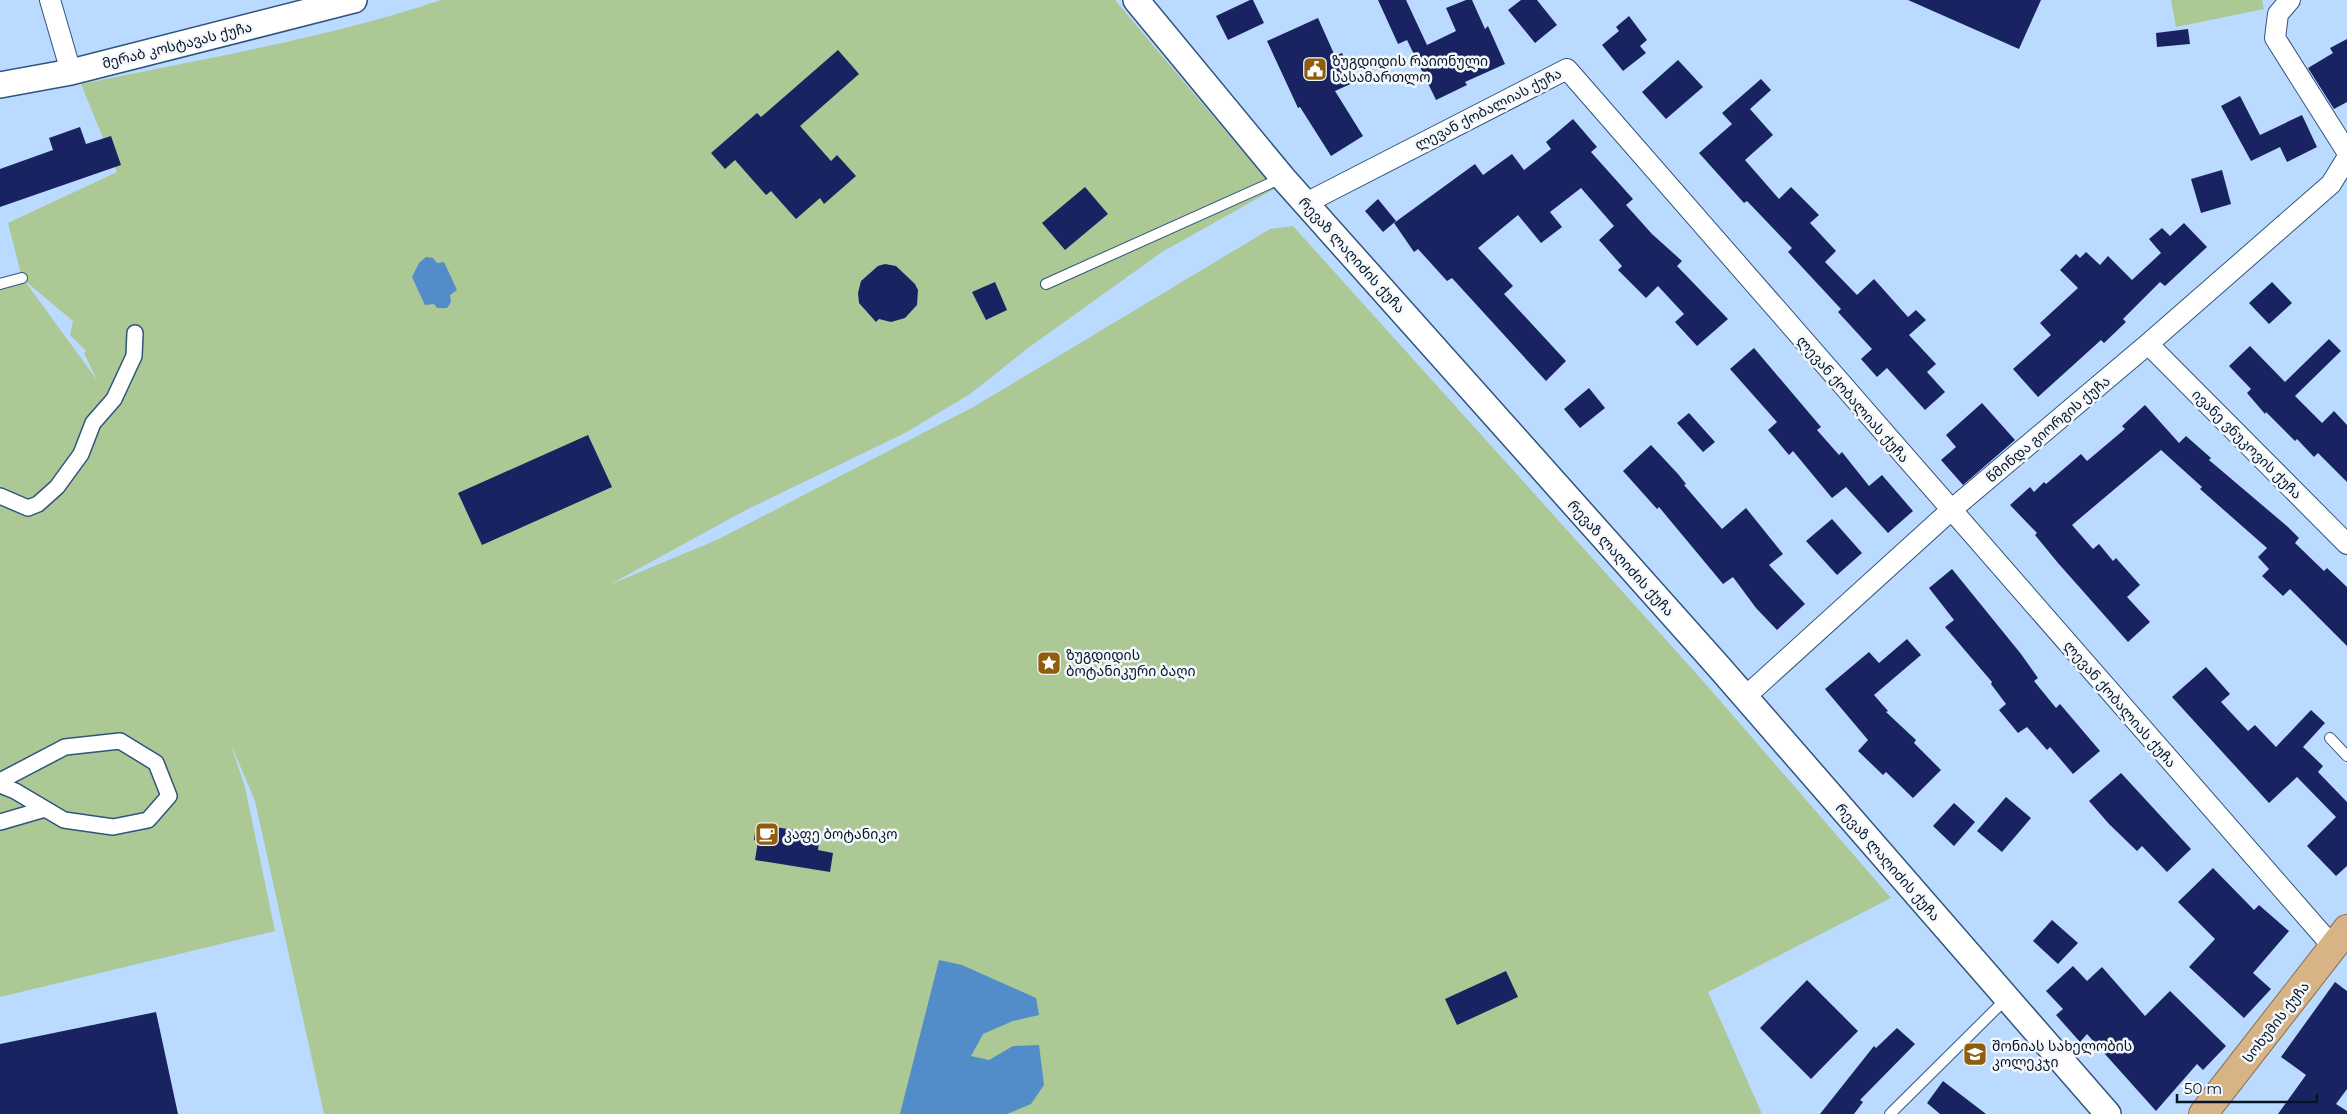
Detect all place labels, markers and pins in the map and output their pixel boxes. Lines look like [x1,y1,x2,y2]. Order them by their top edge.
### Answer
place label: ზუგდიდის რაიონული სასამართლო [1332,52,1488,86]
public building icon: ზუგდიდის რაიონული სასამართლო [1302,56,1328,82]
place label: ზუგდიდის ბოტანიკური ბაღი [1066,646,1195,680]
place icon: ზუგდიდის ბოტანიკური ბაღი [1036,650,1062,676]
cafe icon: კაფე ბოტანიკო [754,821,780,847]
place label: კაფე ბოტანიკო [784,825,897,843]
place label: შონიას სახელობის კოლეკჯი [1992,1037,2132,1071]
school or university icon: შონიას სახელობის კოლეკჯი [1962,1041,1988,1067]

